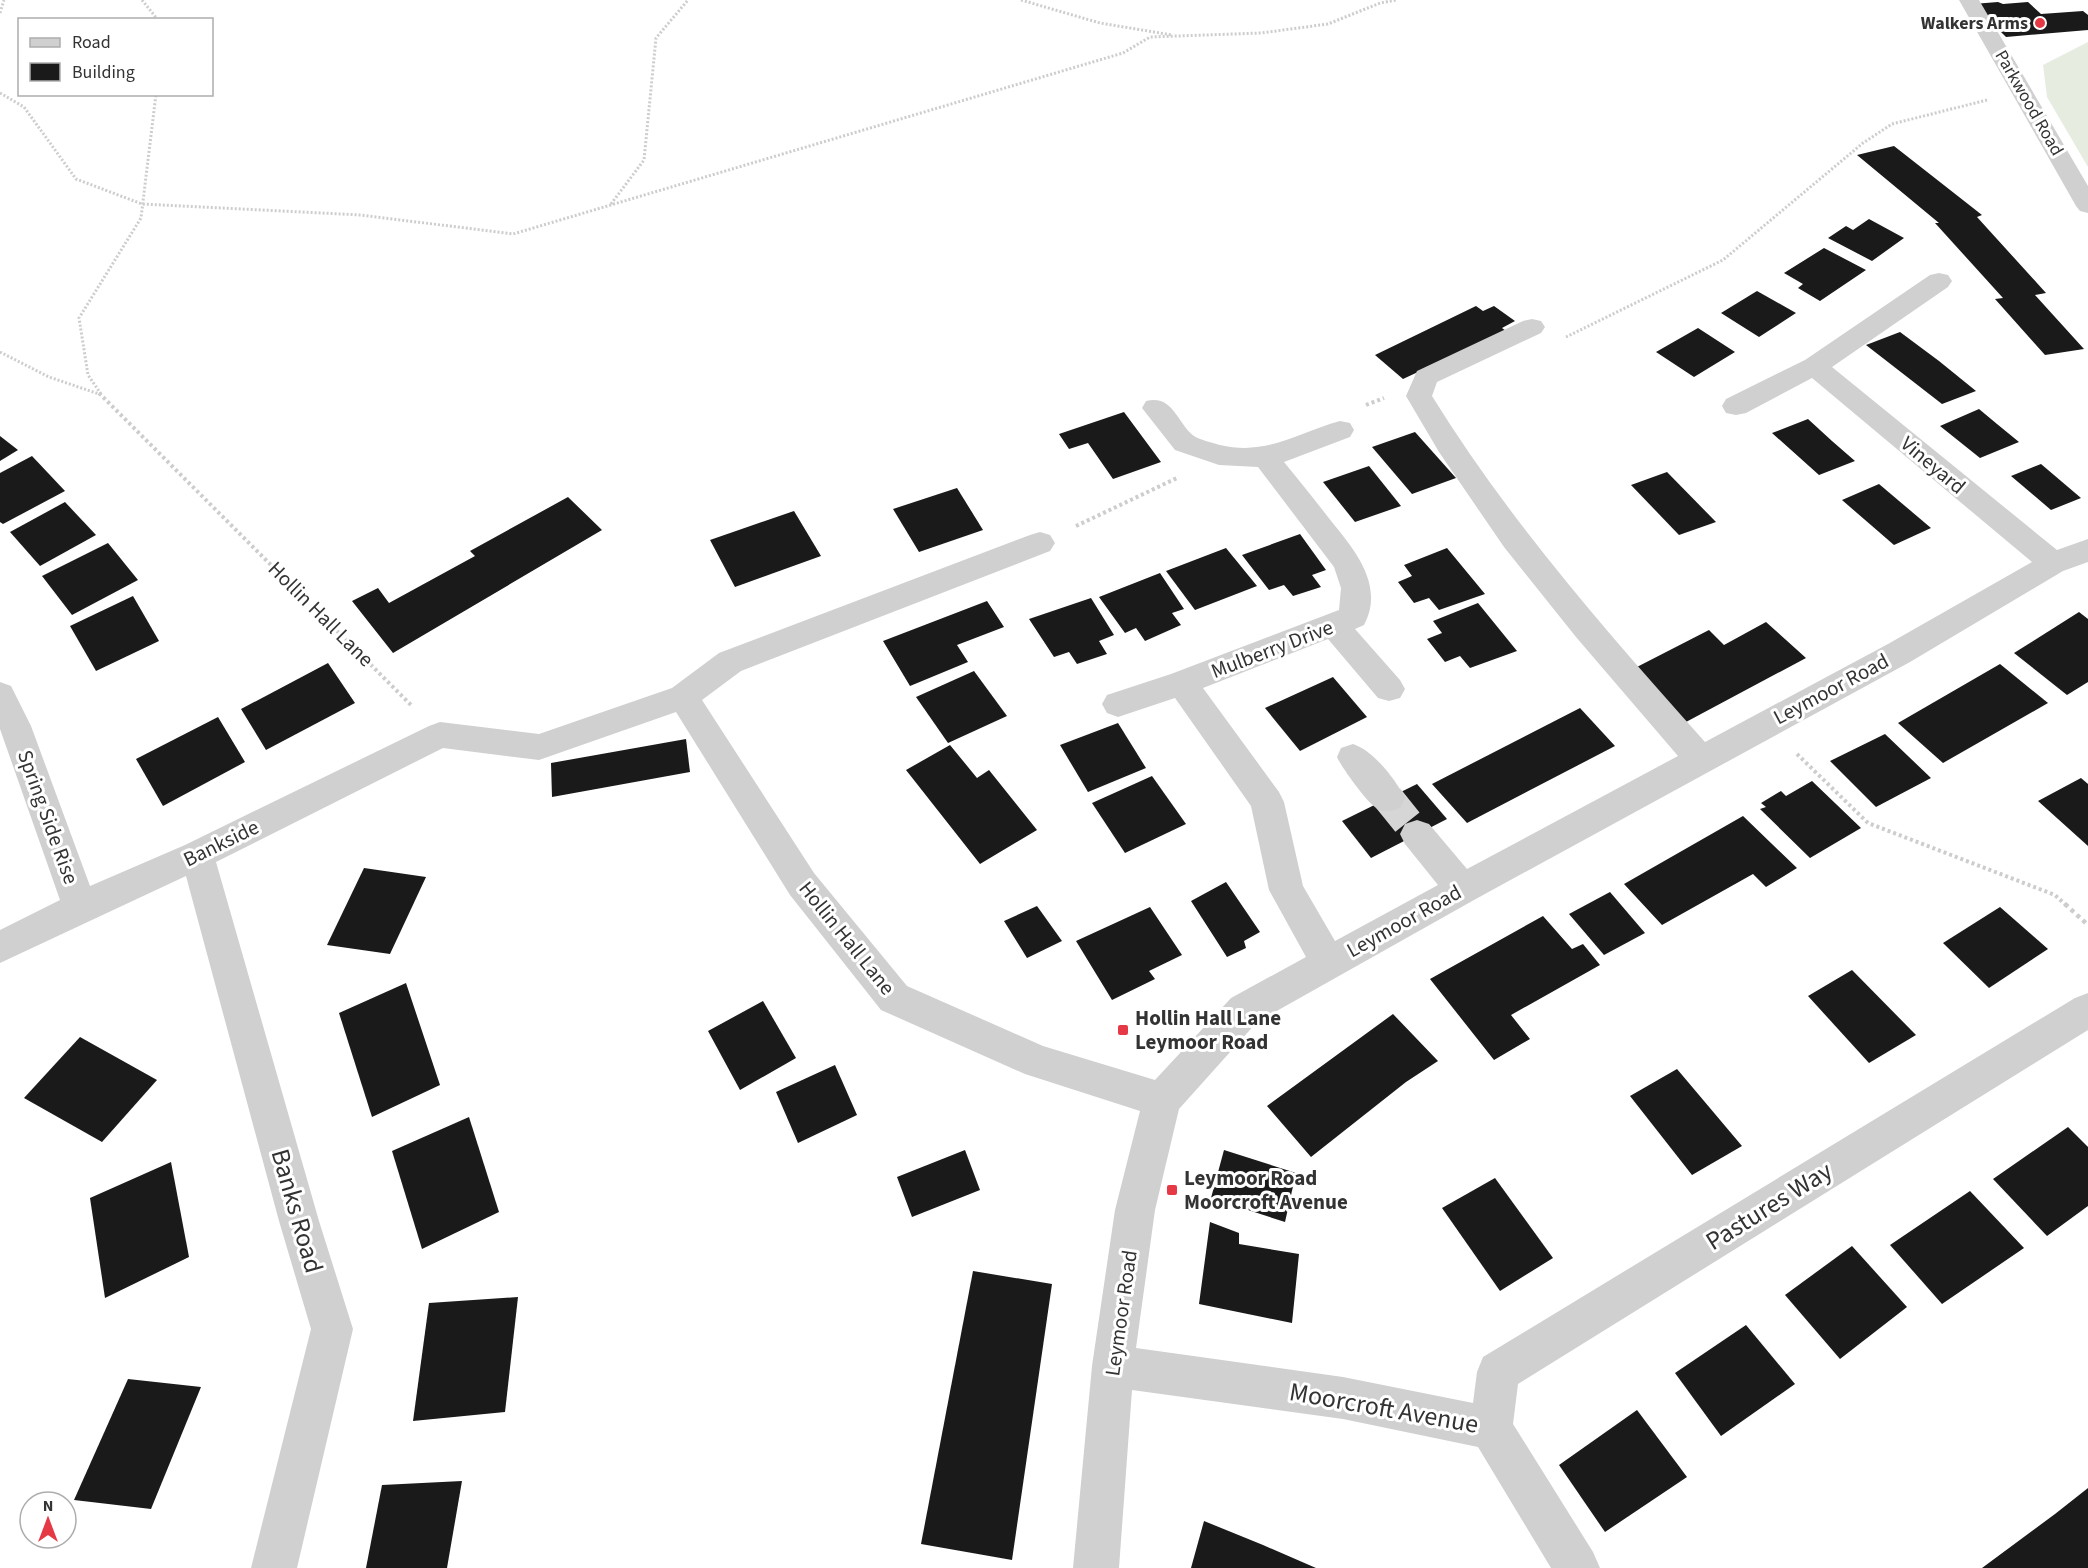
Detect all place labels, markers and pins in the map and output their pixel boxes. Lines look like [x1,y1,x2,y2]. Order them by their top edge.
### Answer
place label: Walkers Arms [1921,11,2028,36]
marker: Walkers Arms [2033,16,2047,30]
place label: Hollin Hall Lane Leymoor Road [1135,1003,1281,1057]
marker: Hollin Hall Lane Leymoor Road [1116,1023,1130,1037]
place label: Leymoor Road Moorcroft Avenue [1184,1163,1348,1217]
marker: Leymoor Road Moorcroft Avenue [1165,1183,1179,1197]

